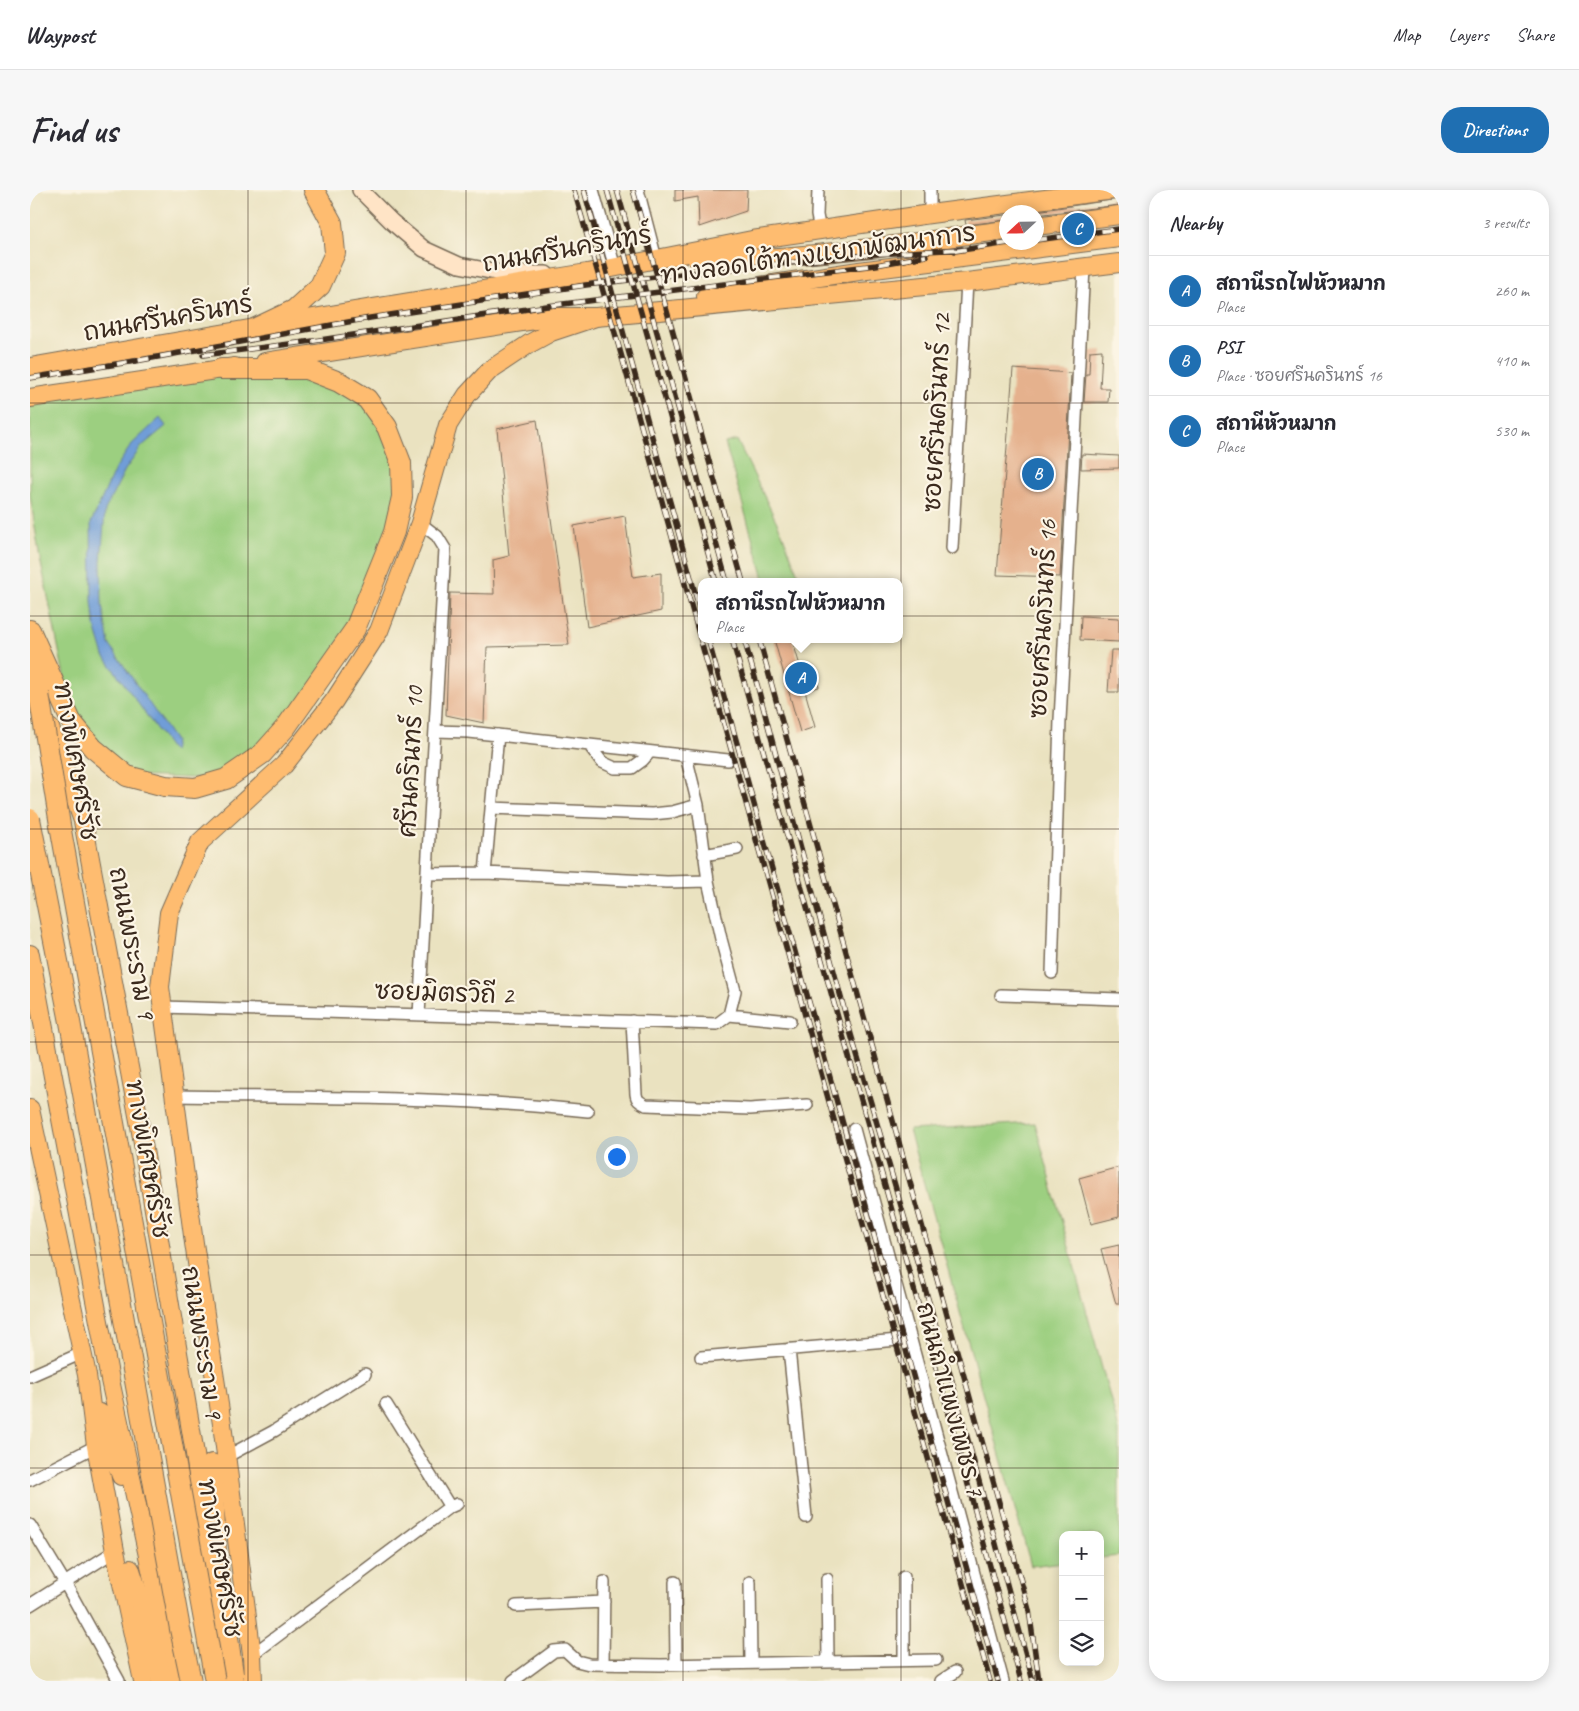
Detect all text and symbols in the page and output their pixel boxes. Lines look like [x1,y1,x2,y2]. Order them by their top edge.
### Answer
text: Waypost [25,20,95,50]
text: Map [1393,24,1421,46]
text: Layers [1449,24,1488,46]
text: Share [1516,24,1554,46]
button: Directions [1441,107,1549,153]
text: Find us [30,108,117,153]
north arrow [999,205,1044,250]
pin: C [1062,210,1094,248]
text: Nearby [1169,210,1222,236]
text: 3 results [1482,213,1529,233]
street label: ทางลอดใต้ทางแยกพัฒนาการ [658,215,978,292]
street label: ถนนศรีนครินทร์ [480,217,654,280]
text: สถานีรถไฟหัวหมาก [1216,272,1386,296]
text: A [1181,281,1189,301]
text: 260 m [1495,281,1529,301]
street label: ถนนศรีนครินทร์ [81,286,255,349]
text: Place [1216,297,1244,317]
street label: ซอยศรีนครินทร์ 12 [915,311,958,513]
text: PSI [1216,335,1242,359]
text: B [1181,351,1189,371]
text: 410 m [1495,351,1529,371]
text: Place · ซอยศรีนครินทร์ 16 [1216,366,1382,386]
text: สถานีหัวหมาก [1216,412,1337,436]
text: C [1181,421,1189,441]
text: 530 m [1495,421,1529,441]
text: Place [1216,437,1244,457]
pin: B [1022,455,1054,493]
street label: ซอยศรีนครินทร์ 16 [1021,518,1064,719]
popup [698,578,903,643]
text: สถานีรถไฟหัวหมาก [716,592,885,616]
text: Place [716,617,744,637]
pin: A [785,659,817,697]
street label: ทางพิเศษศรีรัช [46,679,106,843]
street label: ศรีนครินทร์ 10 [390,684,431,838]
street label: ถนนพระราม 9 [102,864,163,1023]
street label: ซอยมิตรวิถี 2 [374,975,516,1011]
street label: ทางพิเศษศรีรัช [118,1077,178,1241]
your location [604,1144,630,1170]
street label: ถนนพระราม 9 [174,1263,230,1422]
street label: ถนนกำแพงเพชร 7 [909,1298,992,1501]
street label: ทางพิเศษศรีรัช [190,1476,250,1640]
map controls [1059,1531,1104,1666]
button: + [1059,1531,1104,1576]
button: − [1059,1576,1104,1621]
button: layers [1059,1621,1104,1666]

